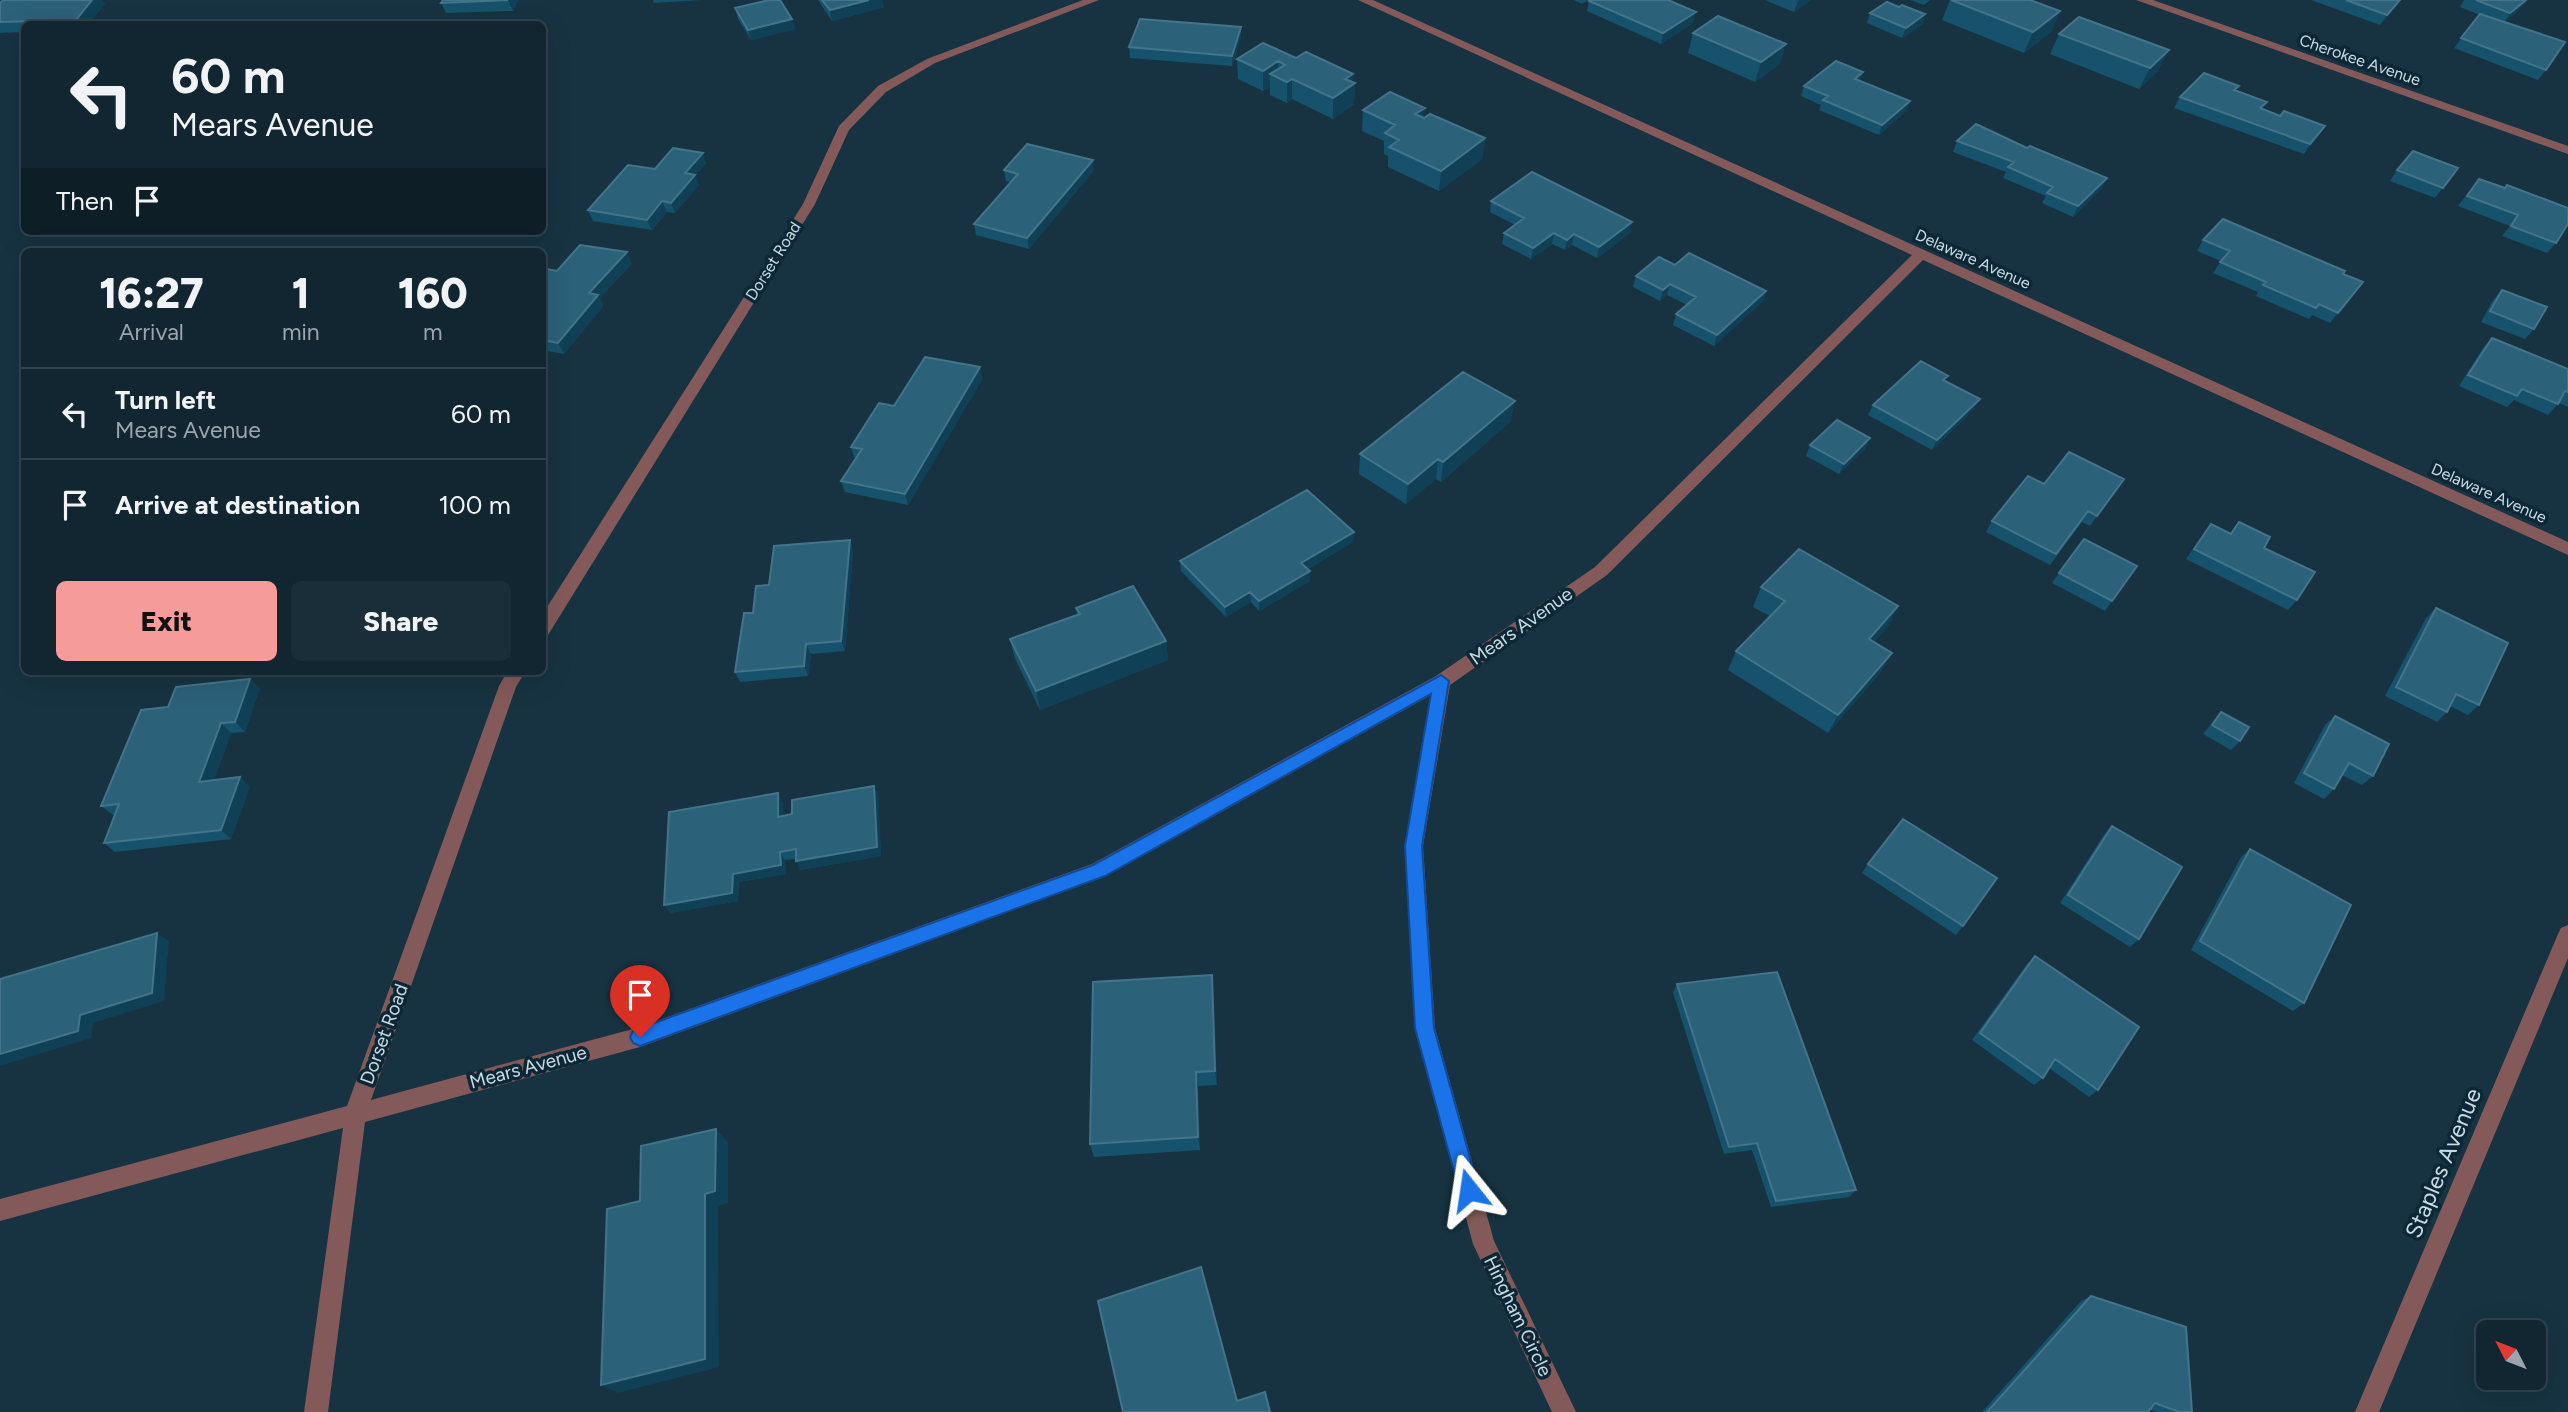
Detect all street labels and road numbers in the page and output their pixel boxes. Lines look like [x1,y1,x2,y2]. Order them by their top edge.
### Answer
street label: Cherokee Avenue [2297,30,2423,90]
street label: Dorset Road [741,218,805,304]
street label: Delaware Avenue [1912,225,2034,293]
street label: Delaware Avenue [2428,459,2550,527]
street label: Mears Avenue [1465,582,1577,670]
street label: Dorset Road [355,981,413,1087]
street label: Mears Avenue [467,1040,589,1094]
street label: Staples Avenue [2399,1084,2487,1242]
street label: Hingham Circle [1479,1252,1557,1380]

